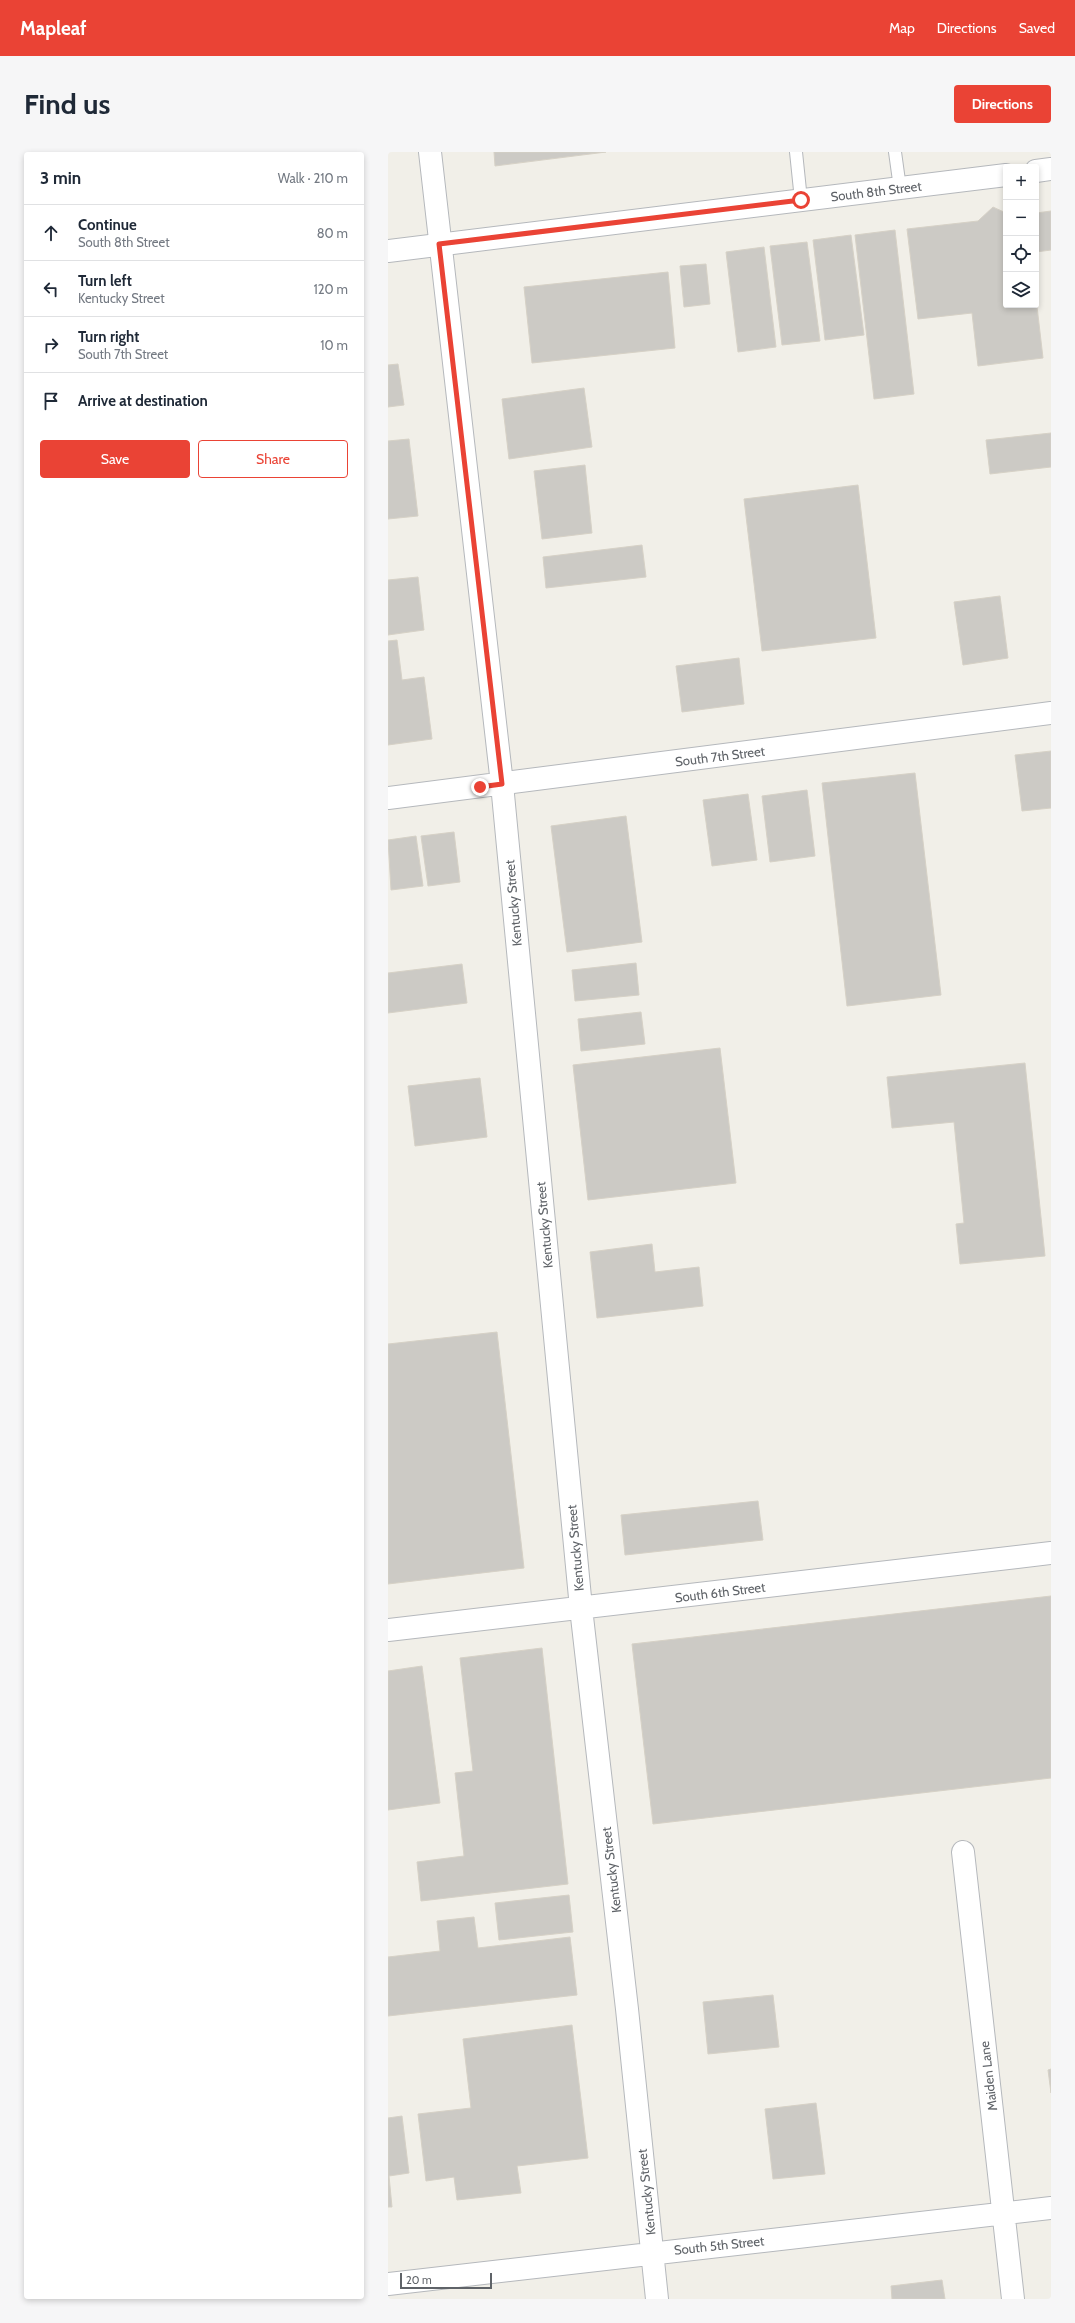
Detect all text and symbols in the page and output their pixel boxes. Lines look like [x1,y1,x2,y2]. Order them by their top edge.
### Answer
text: Mapleaf [20,17,87,40]
text: Map [889,19,915,37]
text: Directions [937,19,997,37]
text: Saved [1019,19,1055,37]
button: Directions [954,85,1051,123]
text: Find us [24,87,110,121]
map controls [1003,164,1039,308]
button: + [1003,164,1039,200]
text: 3 min [40,168,81,188]
text: Walk · 210 m [278,170,348,186]
street label: South 8th Street [830,177,923,205]
route start [792,191,810,209]
button: − [1003,200,1039,236]
text: Continue [78,216,137,234]
icon: ahead [40,222,62,244]
text: 80 m [317,225,348,241]
text: South 8th Street [78,234,170,250]
button: locate [1003,236,1039,272]
text: Turn left [78,272,132,290]
button: layers [1003,272,1039,308]
icon: left [40,278,62,300]
text: 120 m [314,281,348,297]
text: Kentucky Street [78,290,165,306]
text: Turn right [78,328,139,346]
icon: right [40,334,62,356]
text: 10 m [320,337,348,353]
text: South 7th Street [78,346,168,362]
icon: arrive [40,390,62,412]
text: Arrive at destination [78,392,208,410]
button: Save [40,440,190,478]
button: Share [198,440,348,478]
street label: South 7th Street [674,742,766,769]
route end [471,778,489,796]
street label: Kentucky Street [501,859,525,947]
street label: Kentucky Street [532,1181,556,1269]
street label: Kentucky Street [563,1504,587,1592]
street label: South 6th Street [674,1578,767,1605]
street label: Kentucky Street [598,1825,624,1914]
street label: Maiden Lane [976,2040,1000,2112]
street label: Kentucky Street [633,2148,658,2236]
street label: South 5th Street [673,2232,766,2258]
scale bar [400,2271,492,2290]
text: 20 m [406,2273,432,2287]

